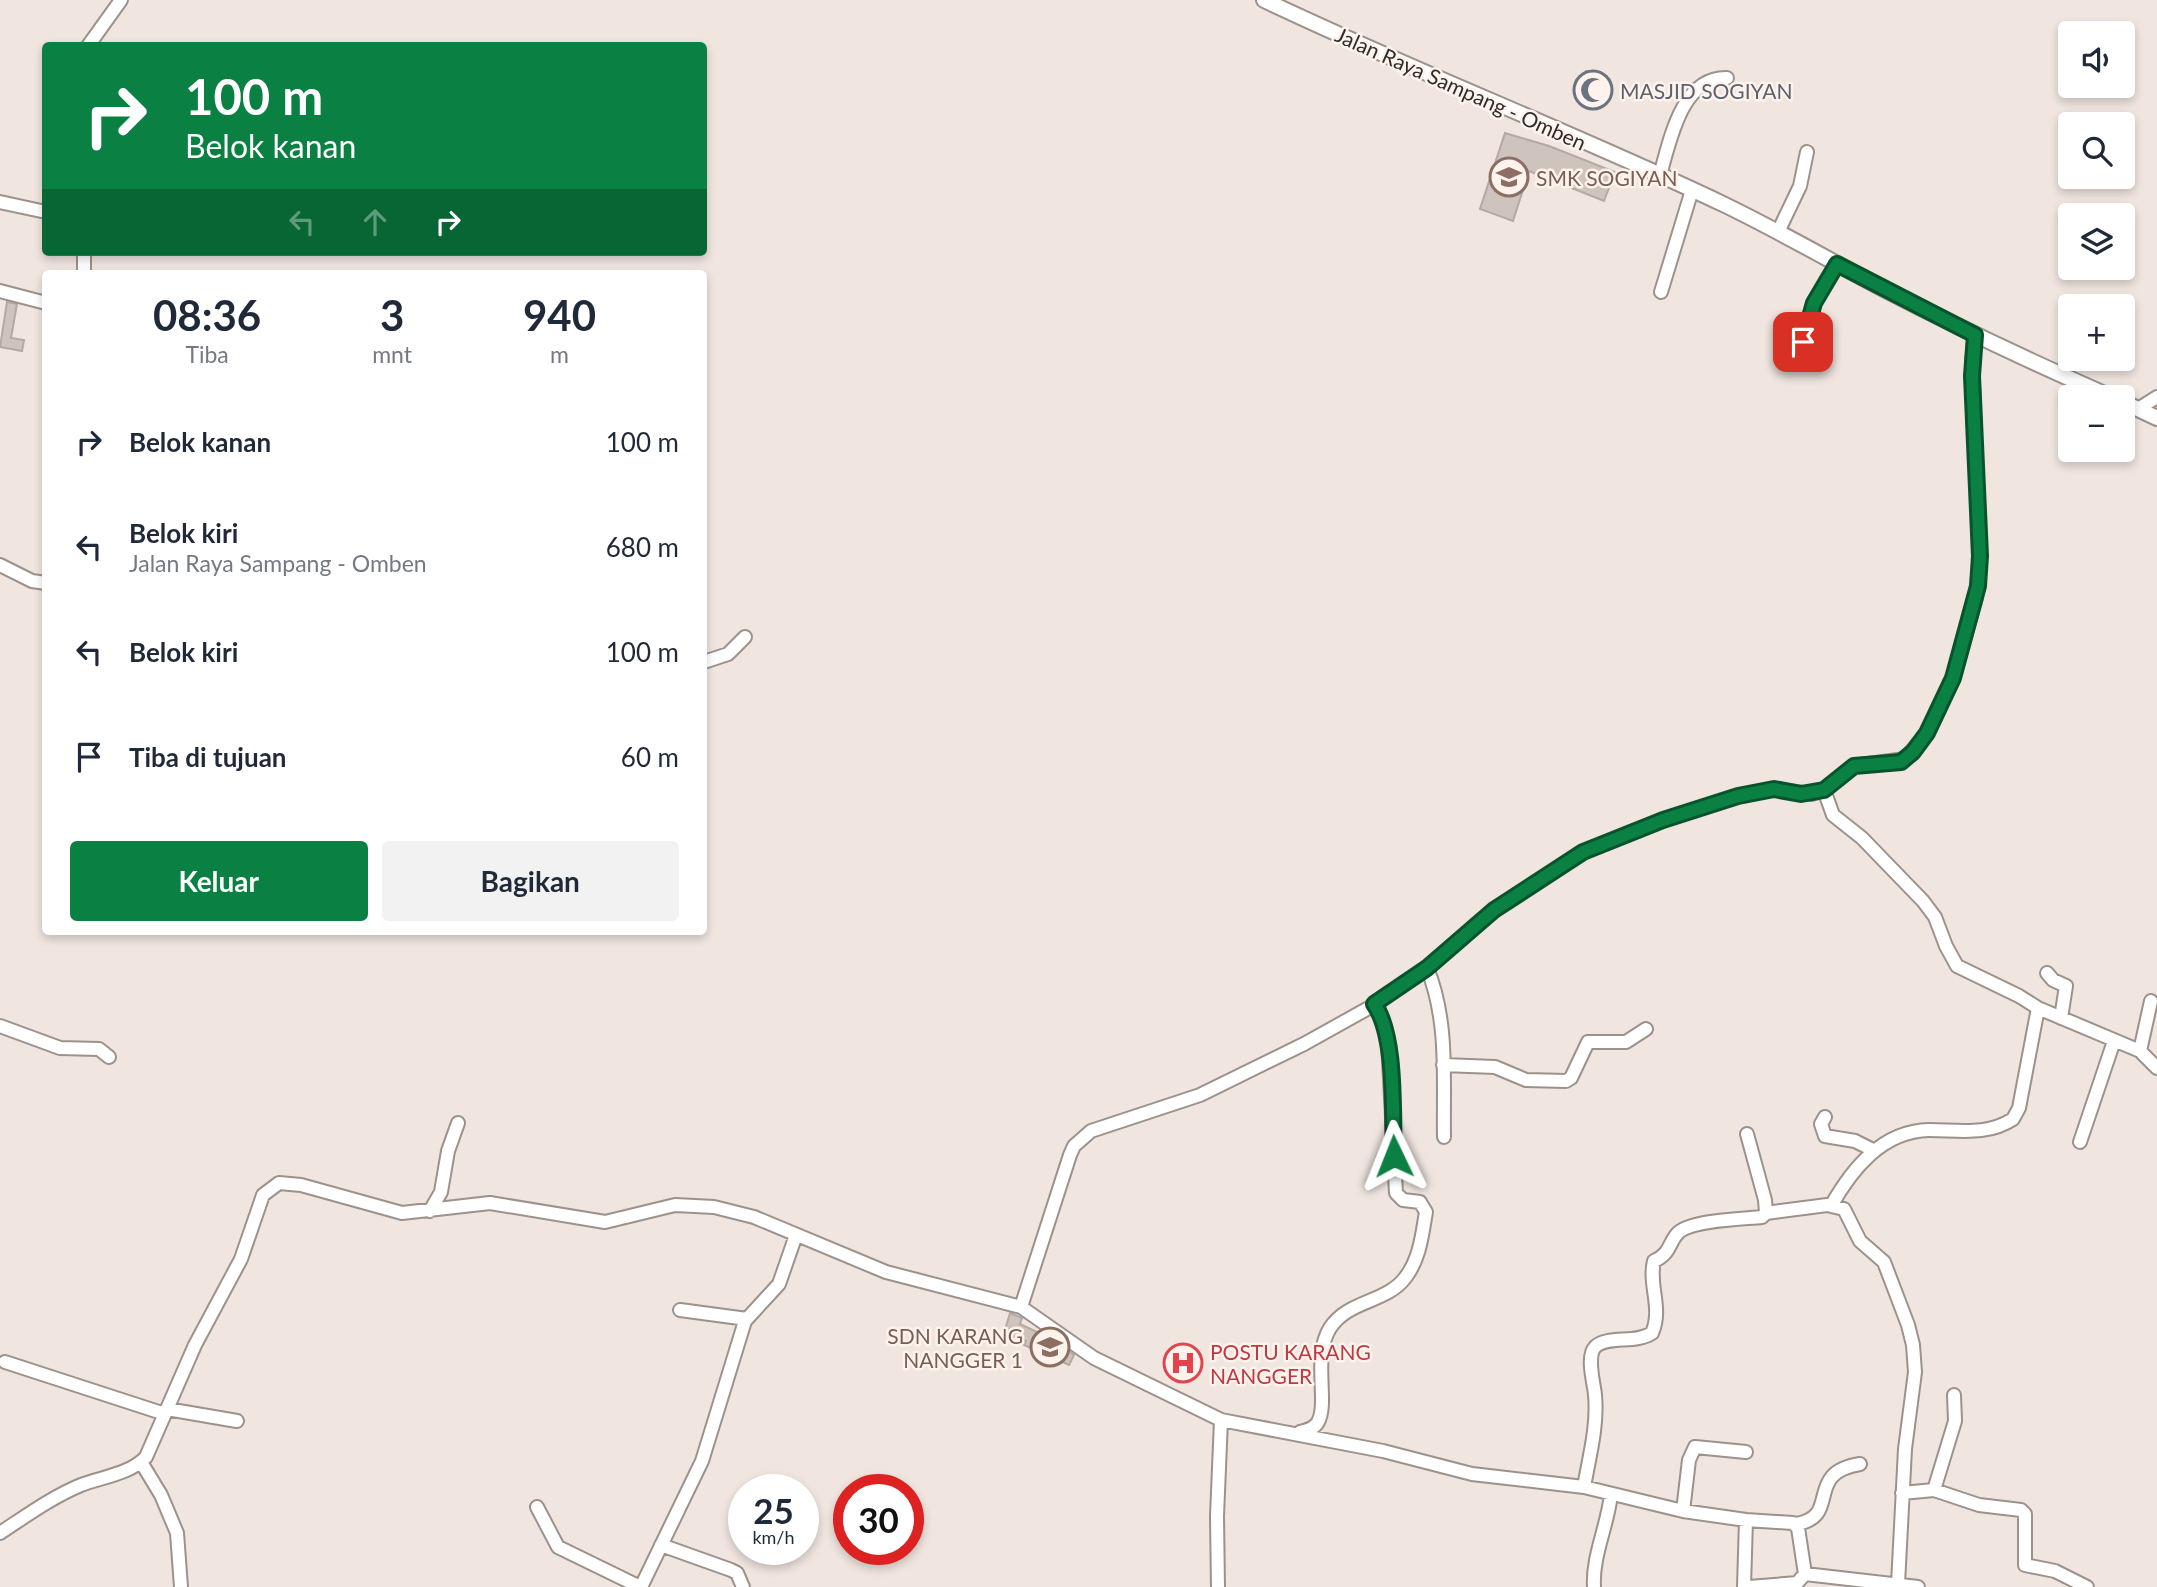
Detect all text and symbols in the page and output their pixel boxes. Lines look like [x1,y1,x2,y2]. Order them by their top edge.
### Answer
street label: Jalan Raya Sampang - Omben [1332,21,1590,155]
map controls [2058,21,2135,462]
button: sound [2058,21,2135,98]
text: 100 m [185,67,323,125]
mosque icon: MASJID SOGIYAN [1572,69,1614,111]
icon: right [70,70,161,161]
place label: MASJID SOGIYAN [1620,78,1792,103]
button: search [2058,112,2135,189]
text: Belok kanan [185,126,356,165]
school or university icon: SMK SOGIYAN [1488,156,1530,198]
place label: SMK SOGIYAN [1536,165,1678,190]
icon: left [283,203,321,241]
icon: ahead [356,203,394,241]
icon: right [429,203,467,241]
button: layers [2058,203,2135,280]
text: 08:36 [153,290,261,340]
text: 3 [380,290,404,340]
text: 940 [523,290,596,340]
button: + [2058,294,2135,371]
pin [1773,312,1833,372]
icon: arrive [1784,323,1822,361]
text: Tiba [185,340,229,368]
text: mnt [372,340,412,368]
text: m [550,340,569,368]
button: − [2058,385,2135,462]
icon: right [70,423,108,461]
text: Belok kanan [129,426,271,458]
text: 100 m [606,426,679,458]
text: Belok kiri [129,517,238,549]
icon: left [70,528,108,566]
text: 680 m [606,531,679,563]
text: Jalan Raya Sampang - Omben [129,549,427,577]
icon: left [70,633,108,671]
text: Belok kiri [129,636,238,668]
text: 100 m [606,636,679,668]
icon: arrive [70,738,108,776]
text: Tiba di tujuan [129,741,287,773]
text: 60 m [621,741,679,773]
button: Keluar [70,841,368,921]
button: Bagikan [382,841,679,921]
position arrow [1357,1119,1431,1193]
place label: SDN KARANG NANGGER 1 [887,1323,1023,1372]
school or university icon: SDN KARANG NANGGER 1 [1029,1326,1071,1368]
place label: POSTU KARANG NANGGER [1210,1339,1371,1388]
hospital icon: POSTU KARANG NANGGER [1162,1342,1204,1384]
speed limit sign: 30 [833,1474,924,1565]
text: 25 [753,1489,794,1531]
text: km/h [752,1526,795,1548]

